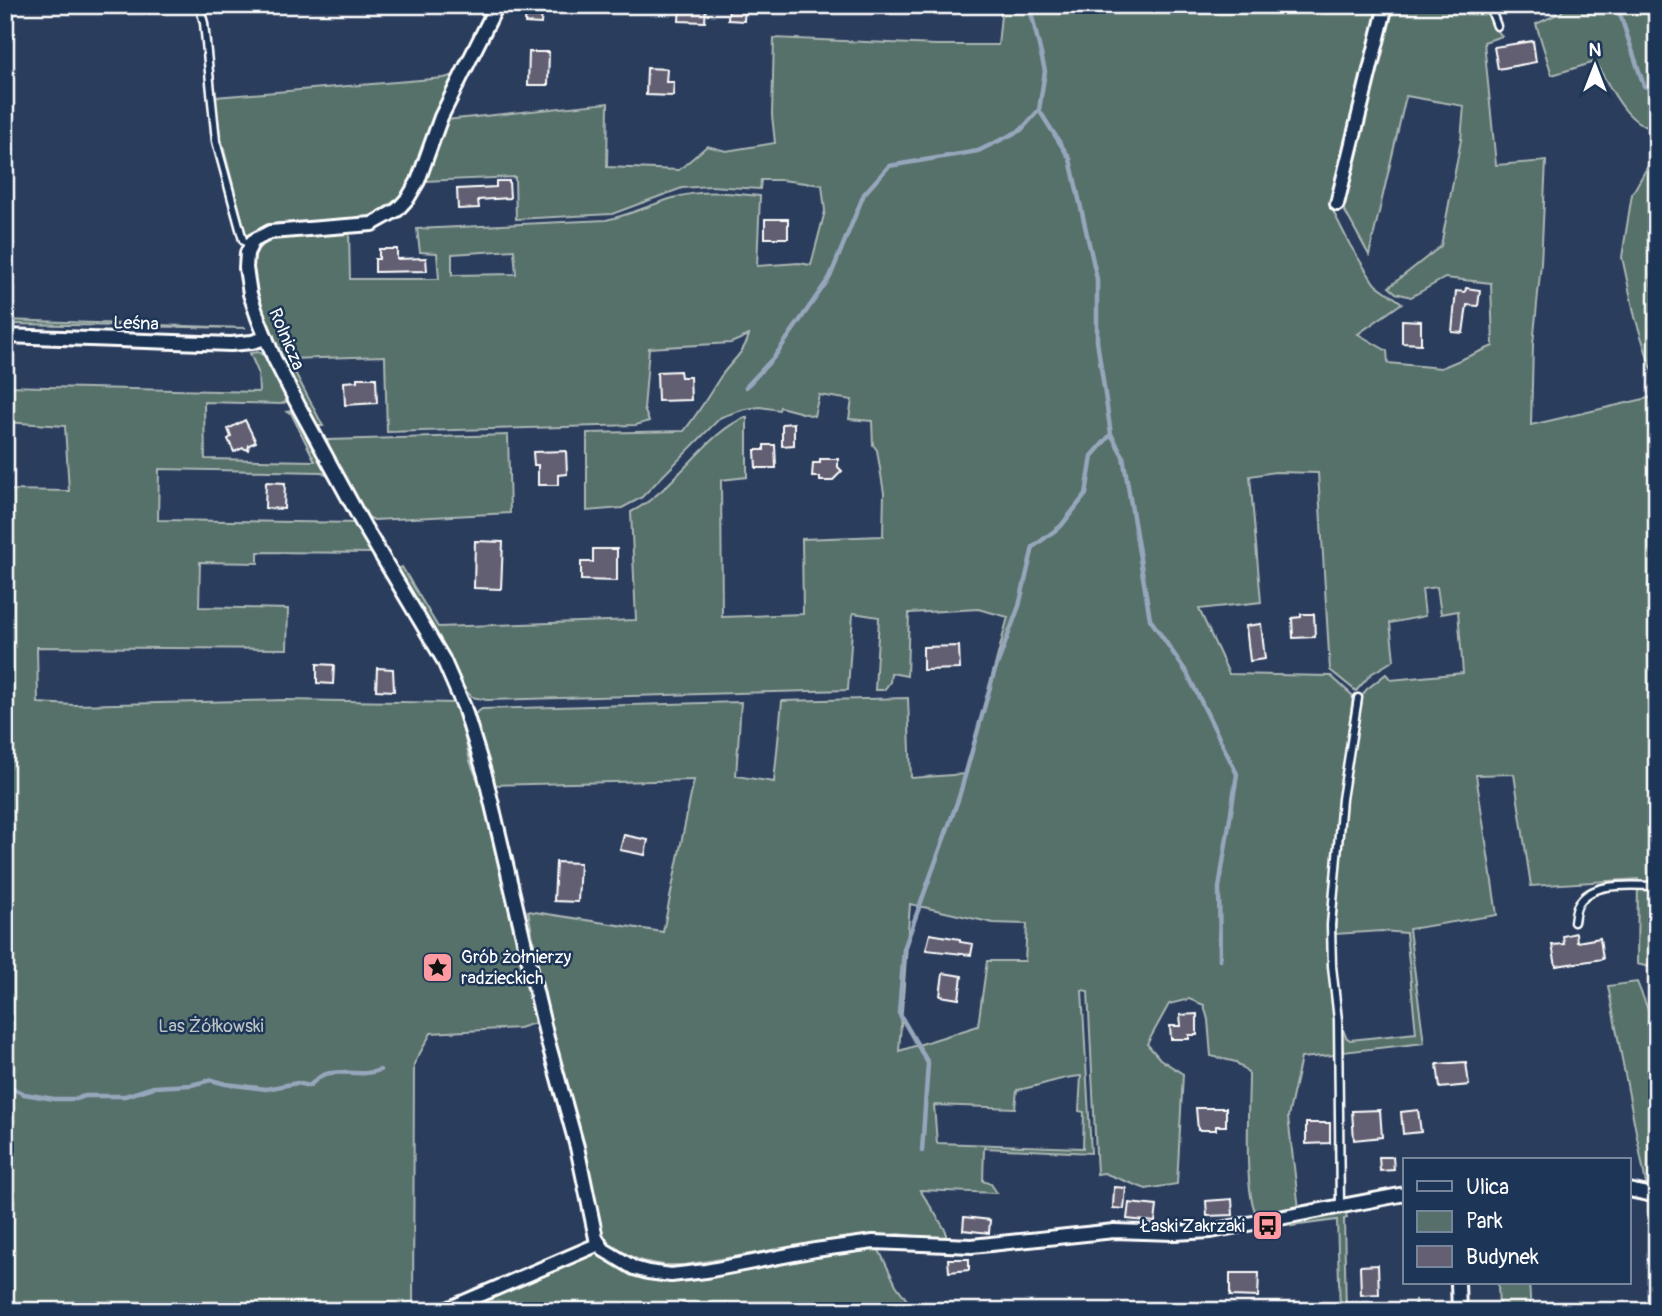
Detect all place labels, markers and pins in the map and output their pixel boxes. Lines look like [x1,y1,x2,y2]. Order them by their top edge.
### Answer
place label: Grób żołnierzy radzieckich [461,946,572,990]
place icon: Grób żołnierzy radzieckich [421,950,455,984]
bus stop icon: Łaski Zakrzaki [1251,1209,1285,1243]
place label: Łaski Zakrzaki [1140,1215,1245,1238]

